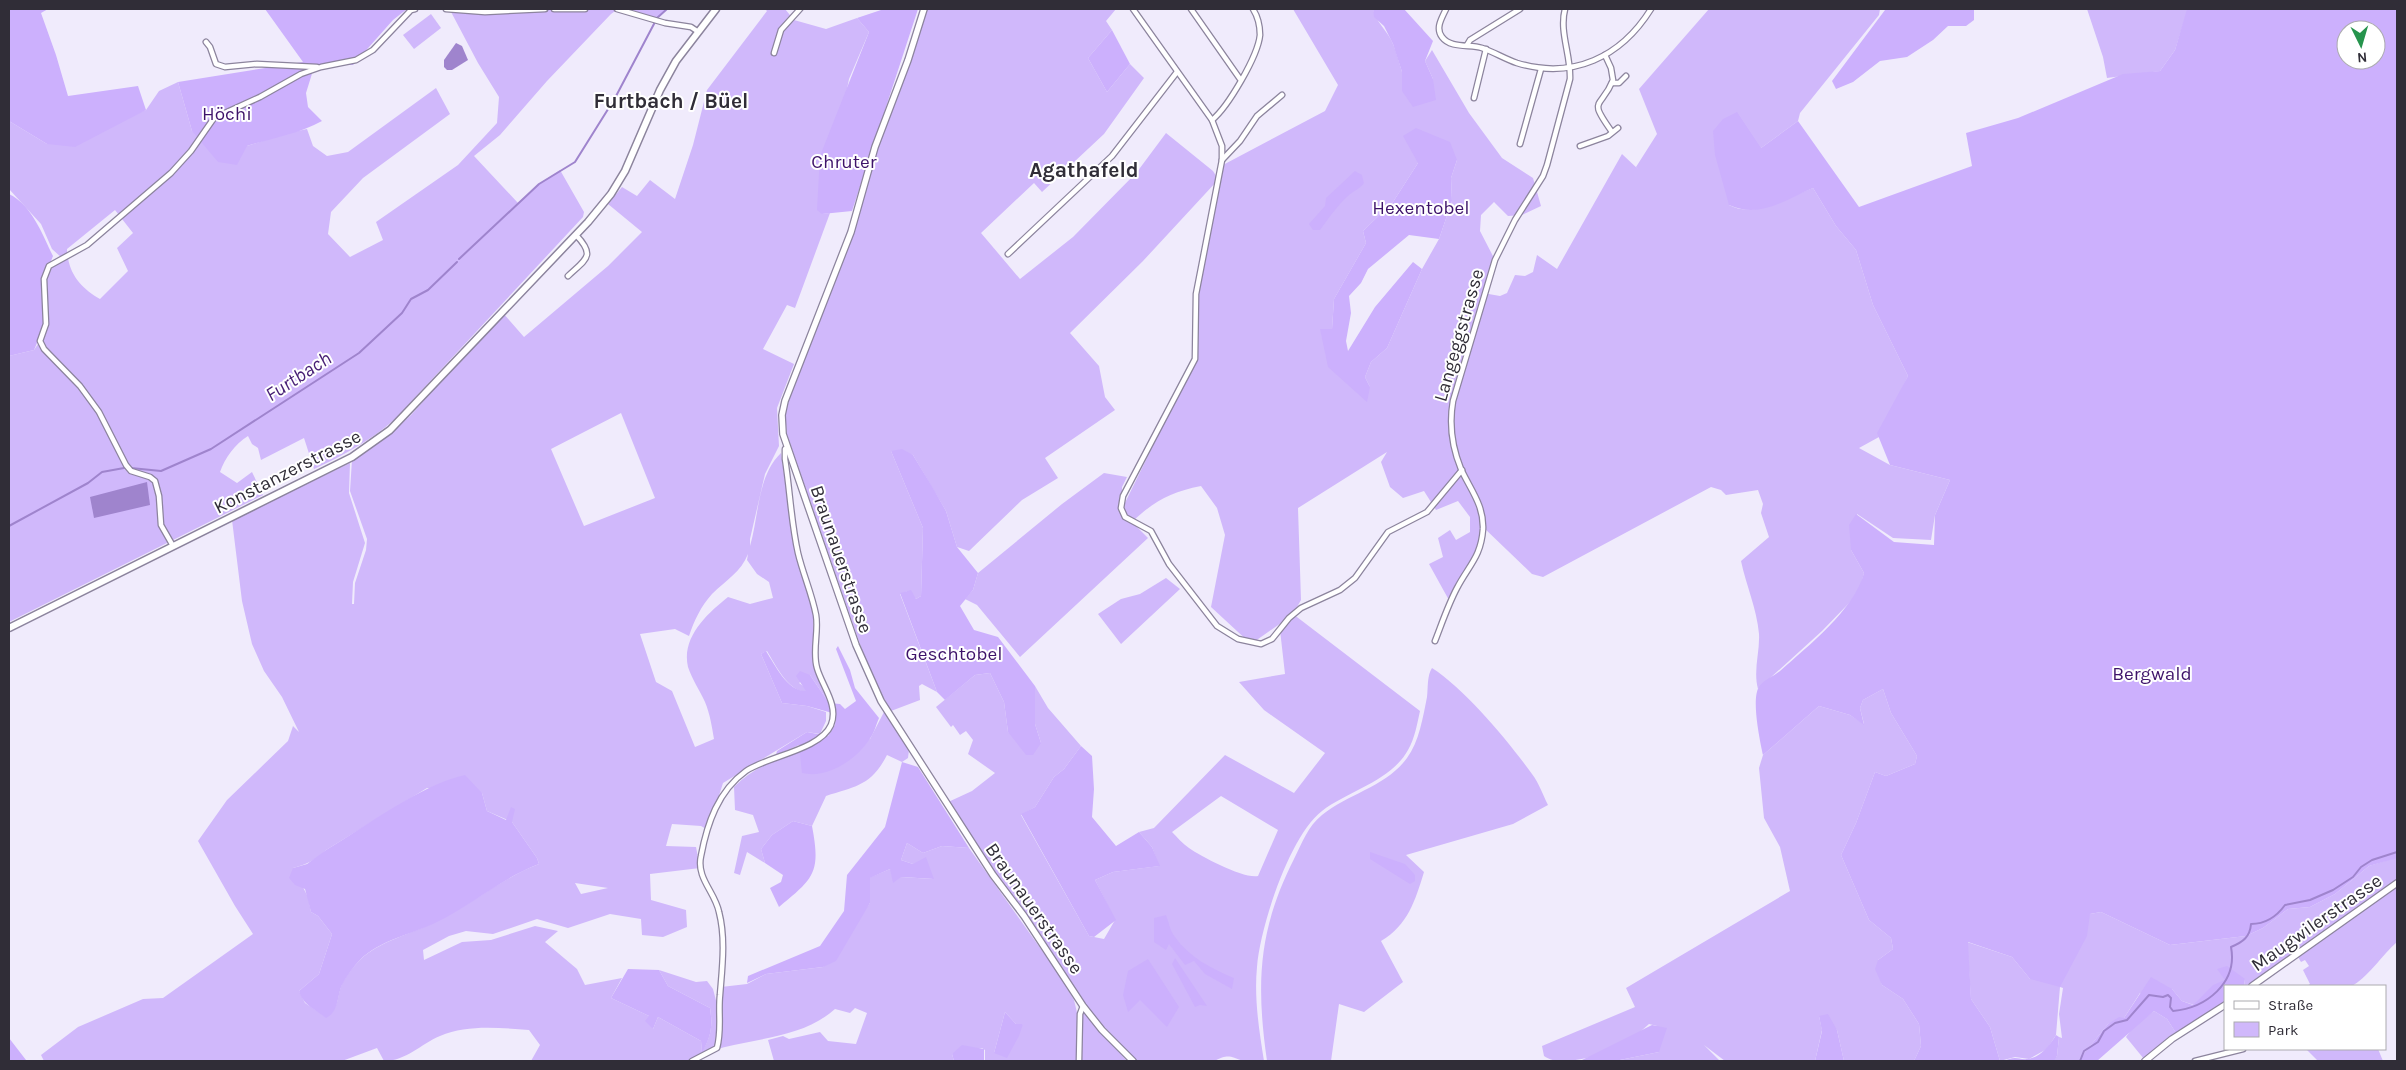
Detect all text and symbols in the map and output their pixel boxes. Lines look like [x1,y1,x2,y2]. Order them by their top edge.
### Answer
north arrow [2336,20,2386,70]
text: N [2356,49,2368,66]
district label: Furtbach / Büel [594,89,748,113]
park label: Höchi [202,103,252,125]
park label: Chruter [811,151,877,173]
district label: Agathafeld [1029,158,1139,182]
park label: Hexentobel [1372,197,1470,219]
street label: Langeggstrasse [1430,266,1488,404]
water label: Furtbach [261,347,336,406]
street label: Konstanzerstrasse [210,425,365,519]
street label: Braunauerstrasse [805,483,877,636]
park label: Geschtobel [905,643,1003,665]
park label: Bergwald [2112,663,2192,685]
street label: Braunauerstrasse [981,839,1088,978]
street label: Maugwilerstrasse [2247,870,2386,976]
legend [2224,985,2386,1050]
text: Straße [2268,996,2313,1014]
text: Park [2268,1021,2298,1039]

